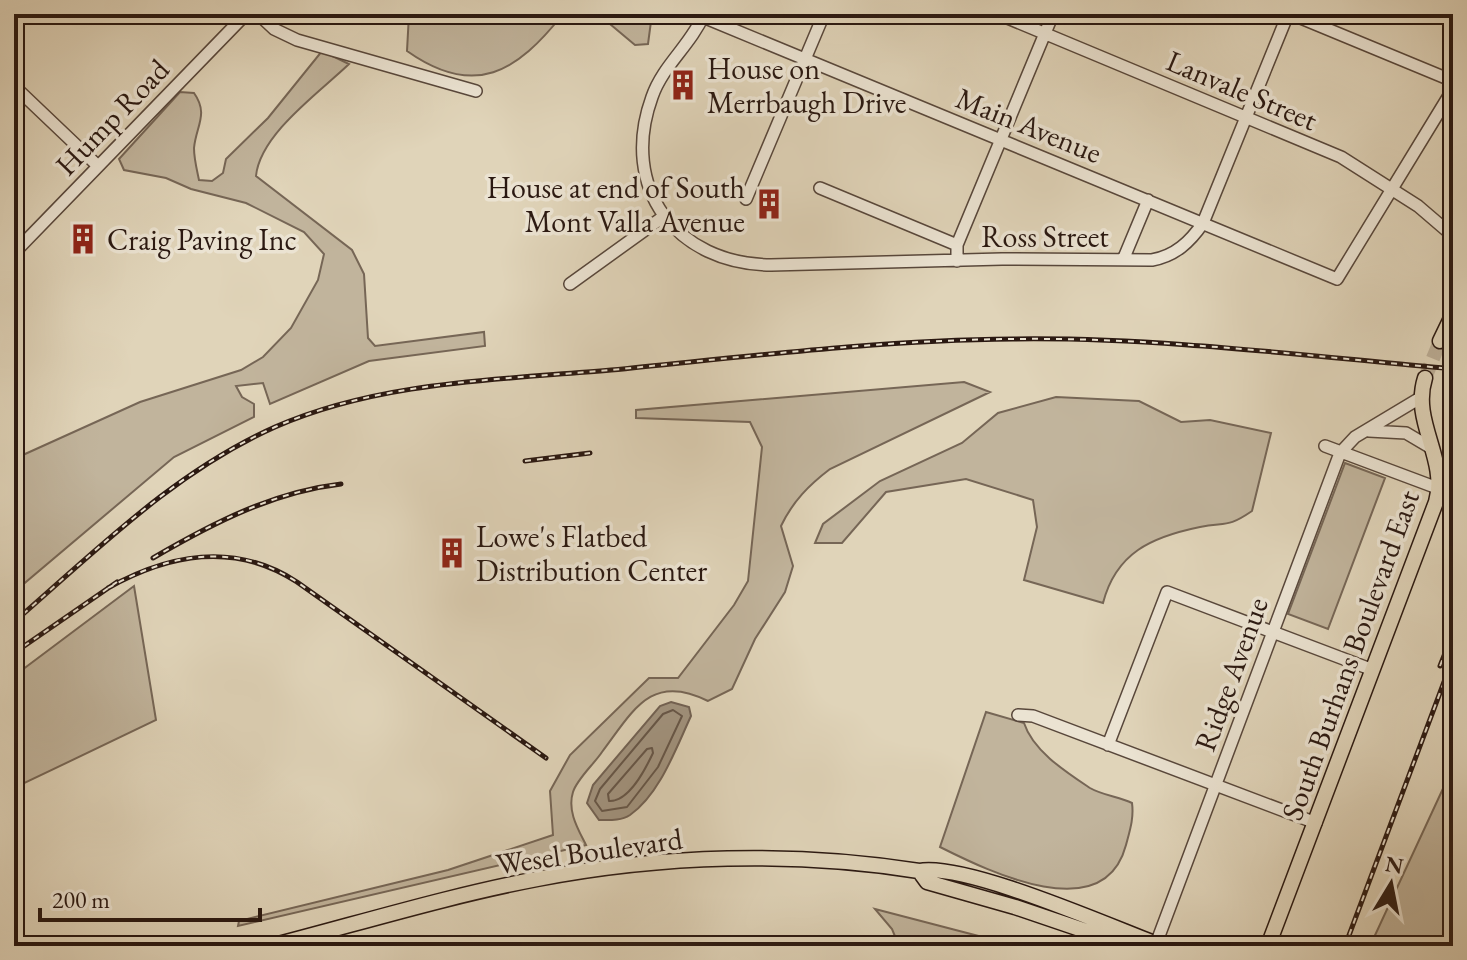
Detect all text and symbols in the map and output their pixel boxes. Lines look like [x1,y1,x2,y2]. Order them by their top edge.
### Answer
street label: Lanvale Street [1161,41,1324,139]
place label: House on Merrbaugh Drive [707,49,906,122]
street label: Hump Road [47,50,178,184]
building icon: House on Merrbaugh Drive [666,68,700,102]
street label: Main Avenue [950,78,1108,172]
place label: House at end of South Mont Valla Avenue [487,168,745,241]
building icon: House at end of South Mont Valla Avenue [752,187,786,221]
street label: Ross Street [981,217,1109,256]
place label: Craig Paving Inc [107,220,297,259]
building icon: Craig Paving Inc [66,222,100,256]
street label: South Burhans Boulevard East [1272,484,1428,825]
place label: Lowe's Flatbed Distribution Center [476,517,707,590]
building icon: Lowe's Flatbed Distribution Center [435,536,469,570]
street label: Ridge Avenue [1185,592,1277,756]
street label: Wesel Boulevard [493,819,686,883]
north arrow [1351,844,1431,924]
text: N [1383,849,1406,881]
scale bar [40,872,260,922]
text: 200 m [52,884,110,915]

